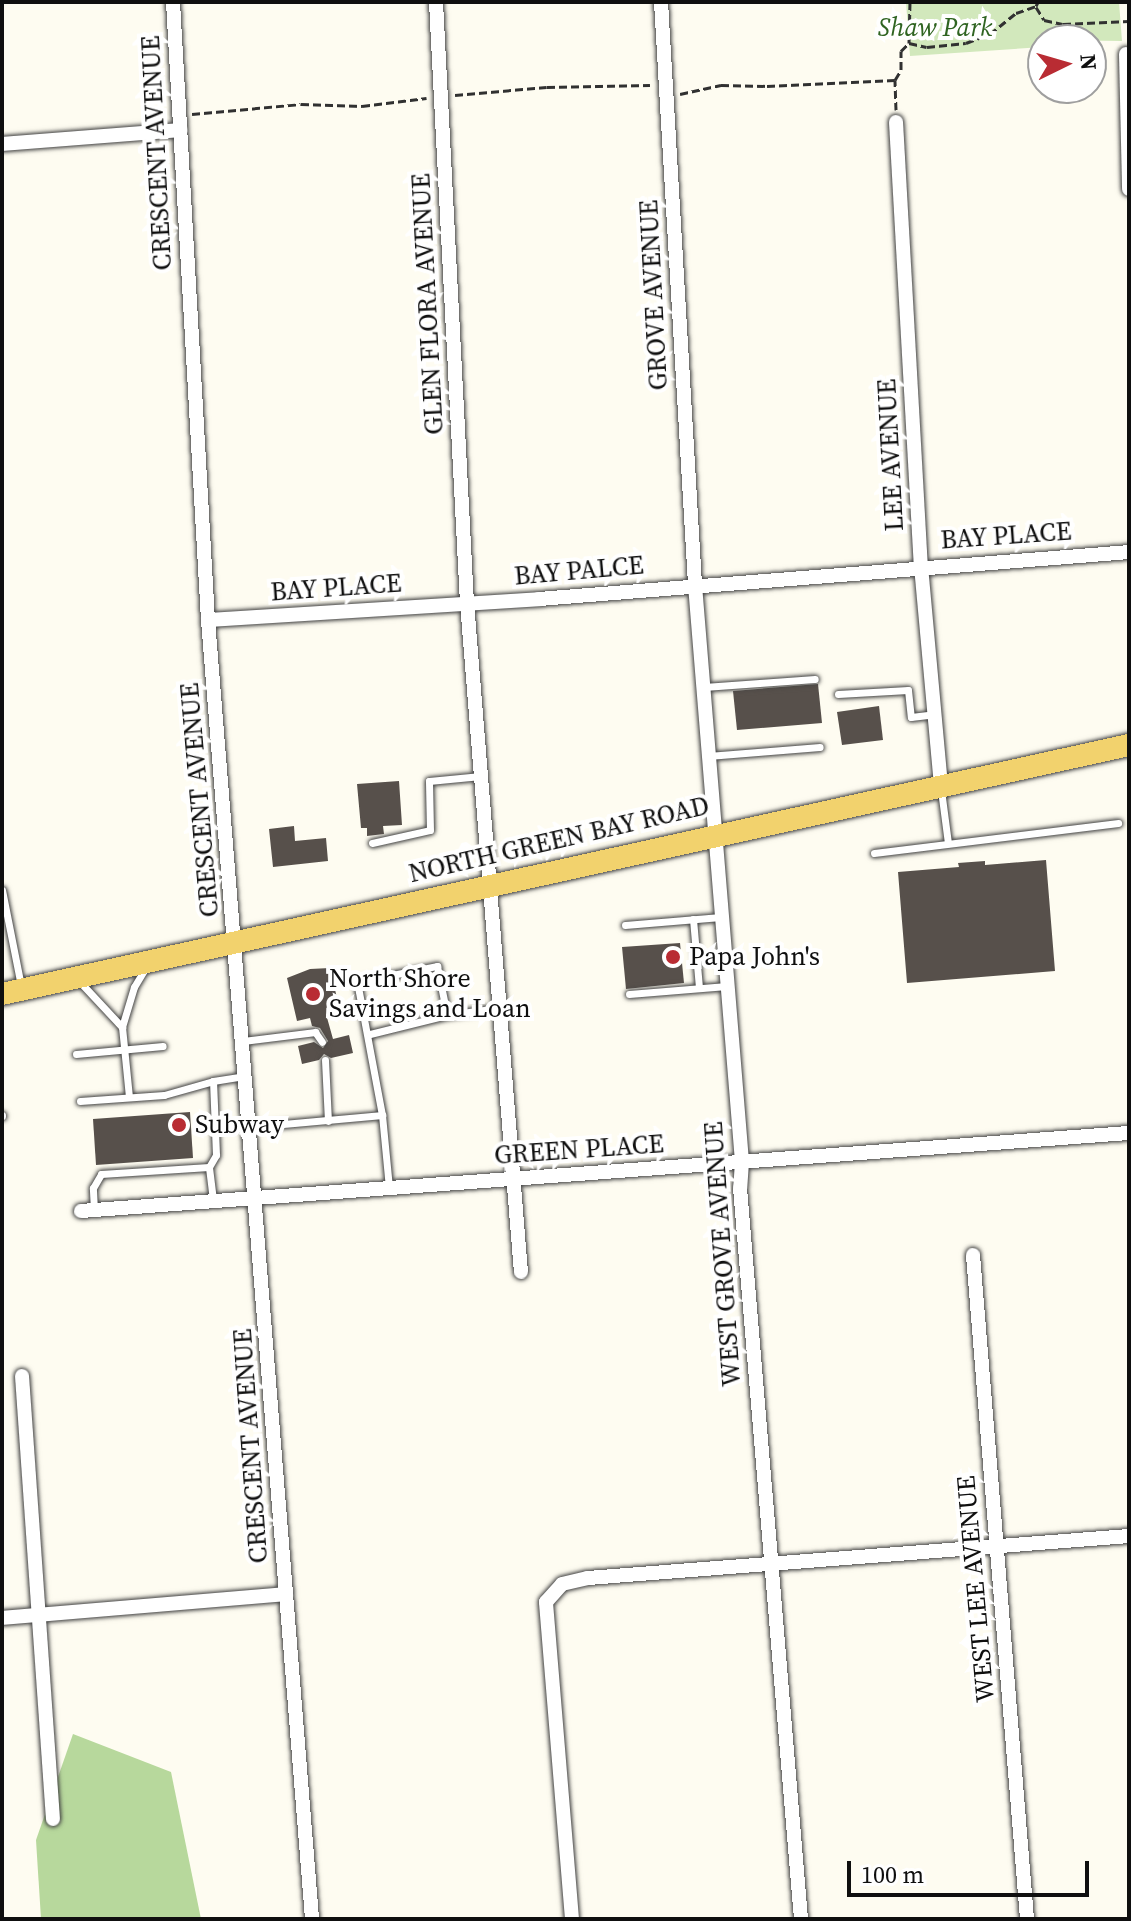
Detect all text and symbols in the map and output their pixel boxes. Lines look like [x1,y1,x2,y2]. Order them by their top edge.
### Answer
park label: Shaw Park [878,12,992,44]
north arrow [1027,24,1107,104]
street label: CRESCENT AVENUE [135,35,179,271]
text: N [1073,53,1105,71]
street label: GLEN FLORA AVENUE [406,173,450,435]
street label: GROVE AVENUE [633,199,675,391]
street label: LEE AVENUE [871,378,911,532]
street label: BAY PLACE [939,516,1073,556]
street label: BAY PALCE [512,550,646,592]
street label: BAY PLACE [269,568,403,608]
street label: CRESCENT AVENUE [174,681,226,919]
street label: NORTH GREEN BAY ROAD [406,790,712,890]
place label: Papa John's [689,941,820,973]
marker: Papa John's [664,948,682,966]
place label: North Shore Savings and Loan [329,963,531,1024]
marker: North Shore Savings and Loan [304,985,322,1003]
place label: Subway [195,1109,284,1141]
marker: Subway [170,1116,188,1134]
street label: WEST GROVE AVENUE [698,1120,748,1388]
street label: GREEN PLACE [493,1129,665,1171]
street label: CRESCENT AVENUE [227,1327,275,1565]
street label: WEST LEE AVENUE [951,1474,1001,1704]
scale bar [851,1845,1093,1895]
text: 100 m [861,1858,924,1891]

